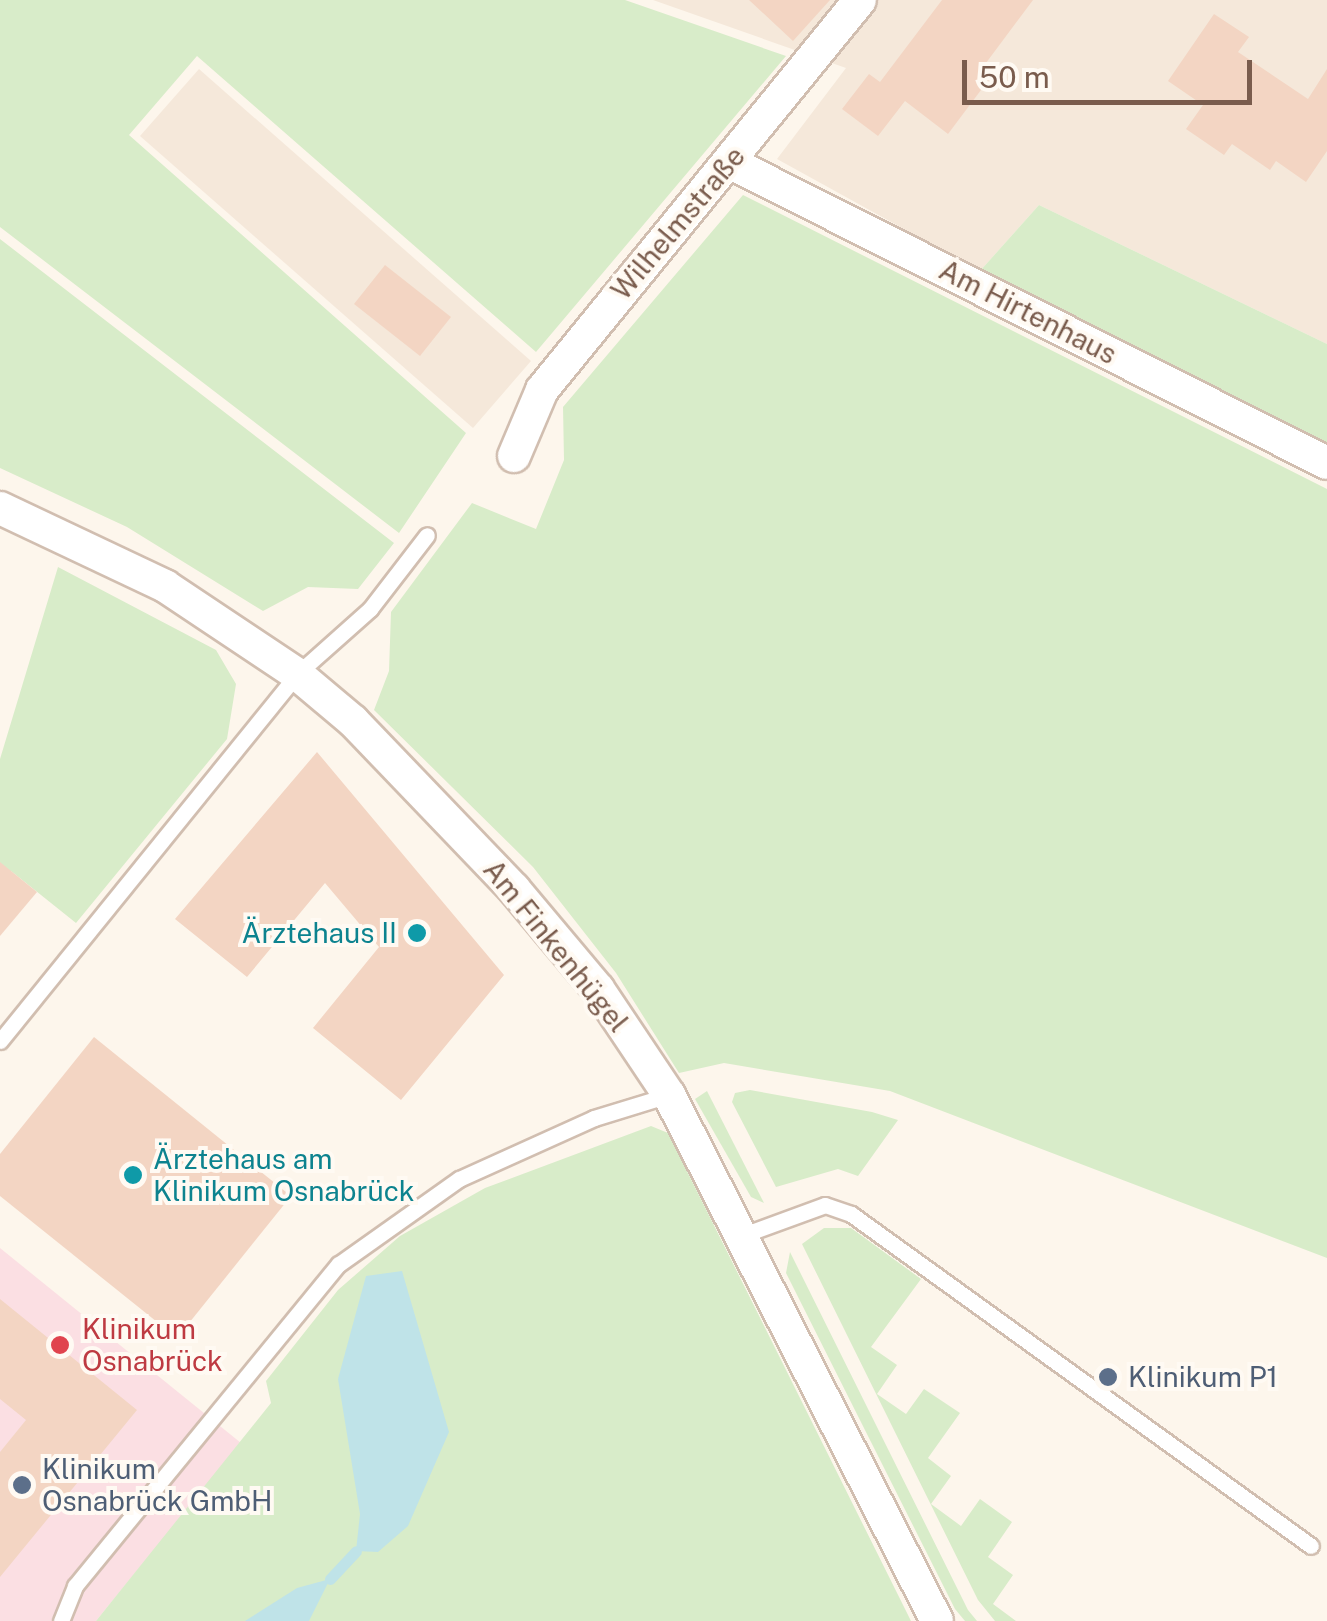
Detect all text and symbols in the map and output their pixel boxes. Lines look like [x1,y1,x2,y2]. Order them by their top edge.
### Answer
scale bar [967,40,1257,102]
text: 50 m [979,59,1050,95]
street label: Wilhelmstraße [604,140,752,306]
street label: Am Hirtenhaus [934,253,1122,371]
street label: Am Finkenhügel [476,853,636,1039]
place label: Ärztehaus II [241,916,397,950]
marker: Ärztehaus II [406,922,428,944]
place label: Ärztehaus am Klinikum Osnabrück [153,1142,415,1208]
marker: Ärztehaus am Klinikum Osnabrück [122,1164,144,1186]
place label: Klinikum Osnabrück [82,1312,223,1378]
marker: Klinikum Osnabrück [47,1332,73,1358]
place label: Klinikum P1 [1128,1360,1278,1394]
marker: Klinikum P1 [1097,1366,1119,1388]
place label: Klinikum Osnabrück GmbH [42,1452,272,1518]
marker: Klinikum Osnabrück GmbH [11,1474,33,1496]

